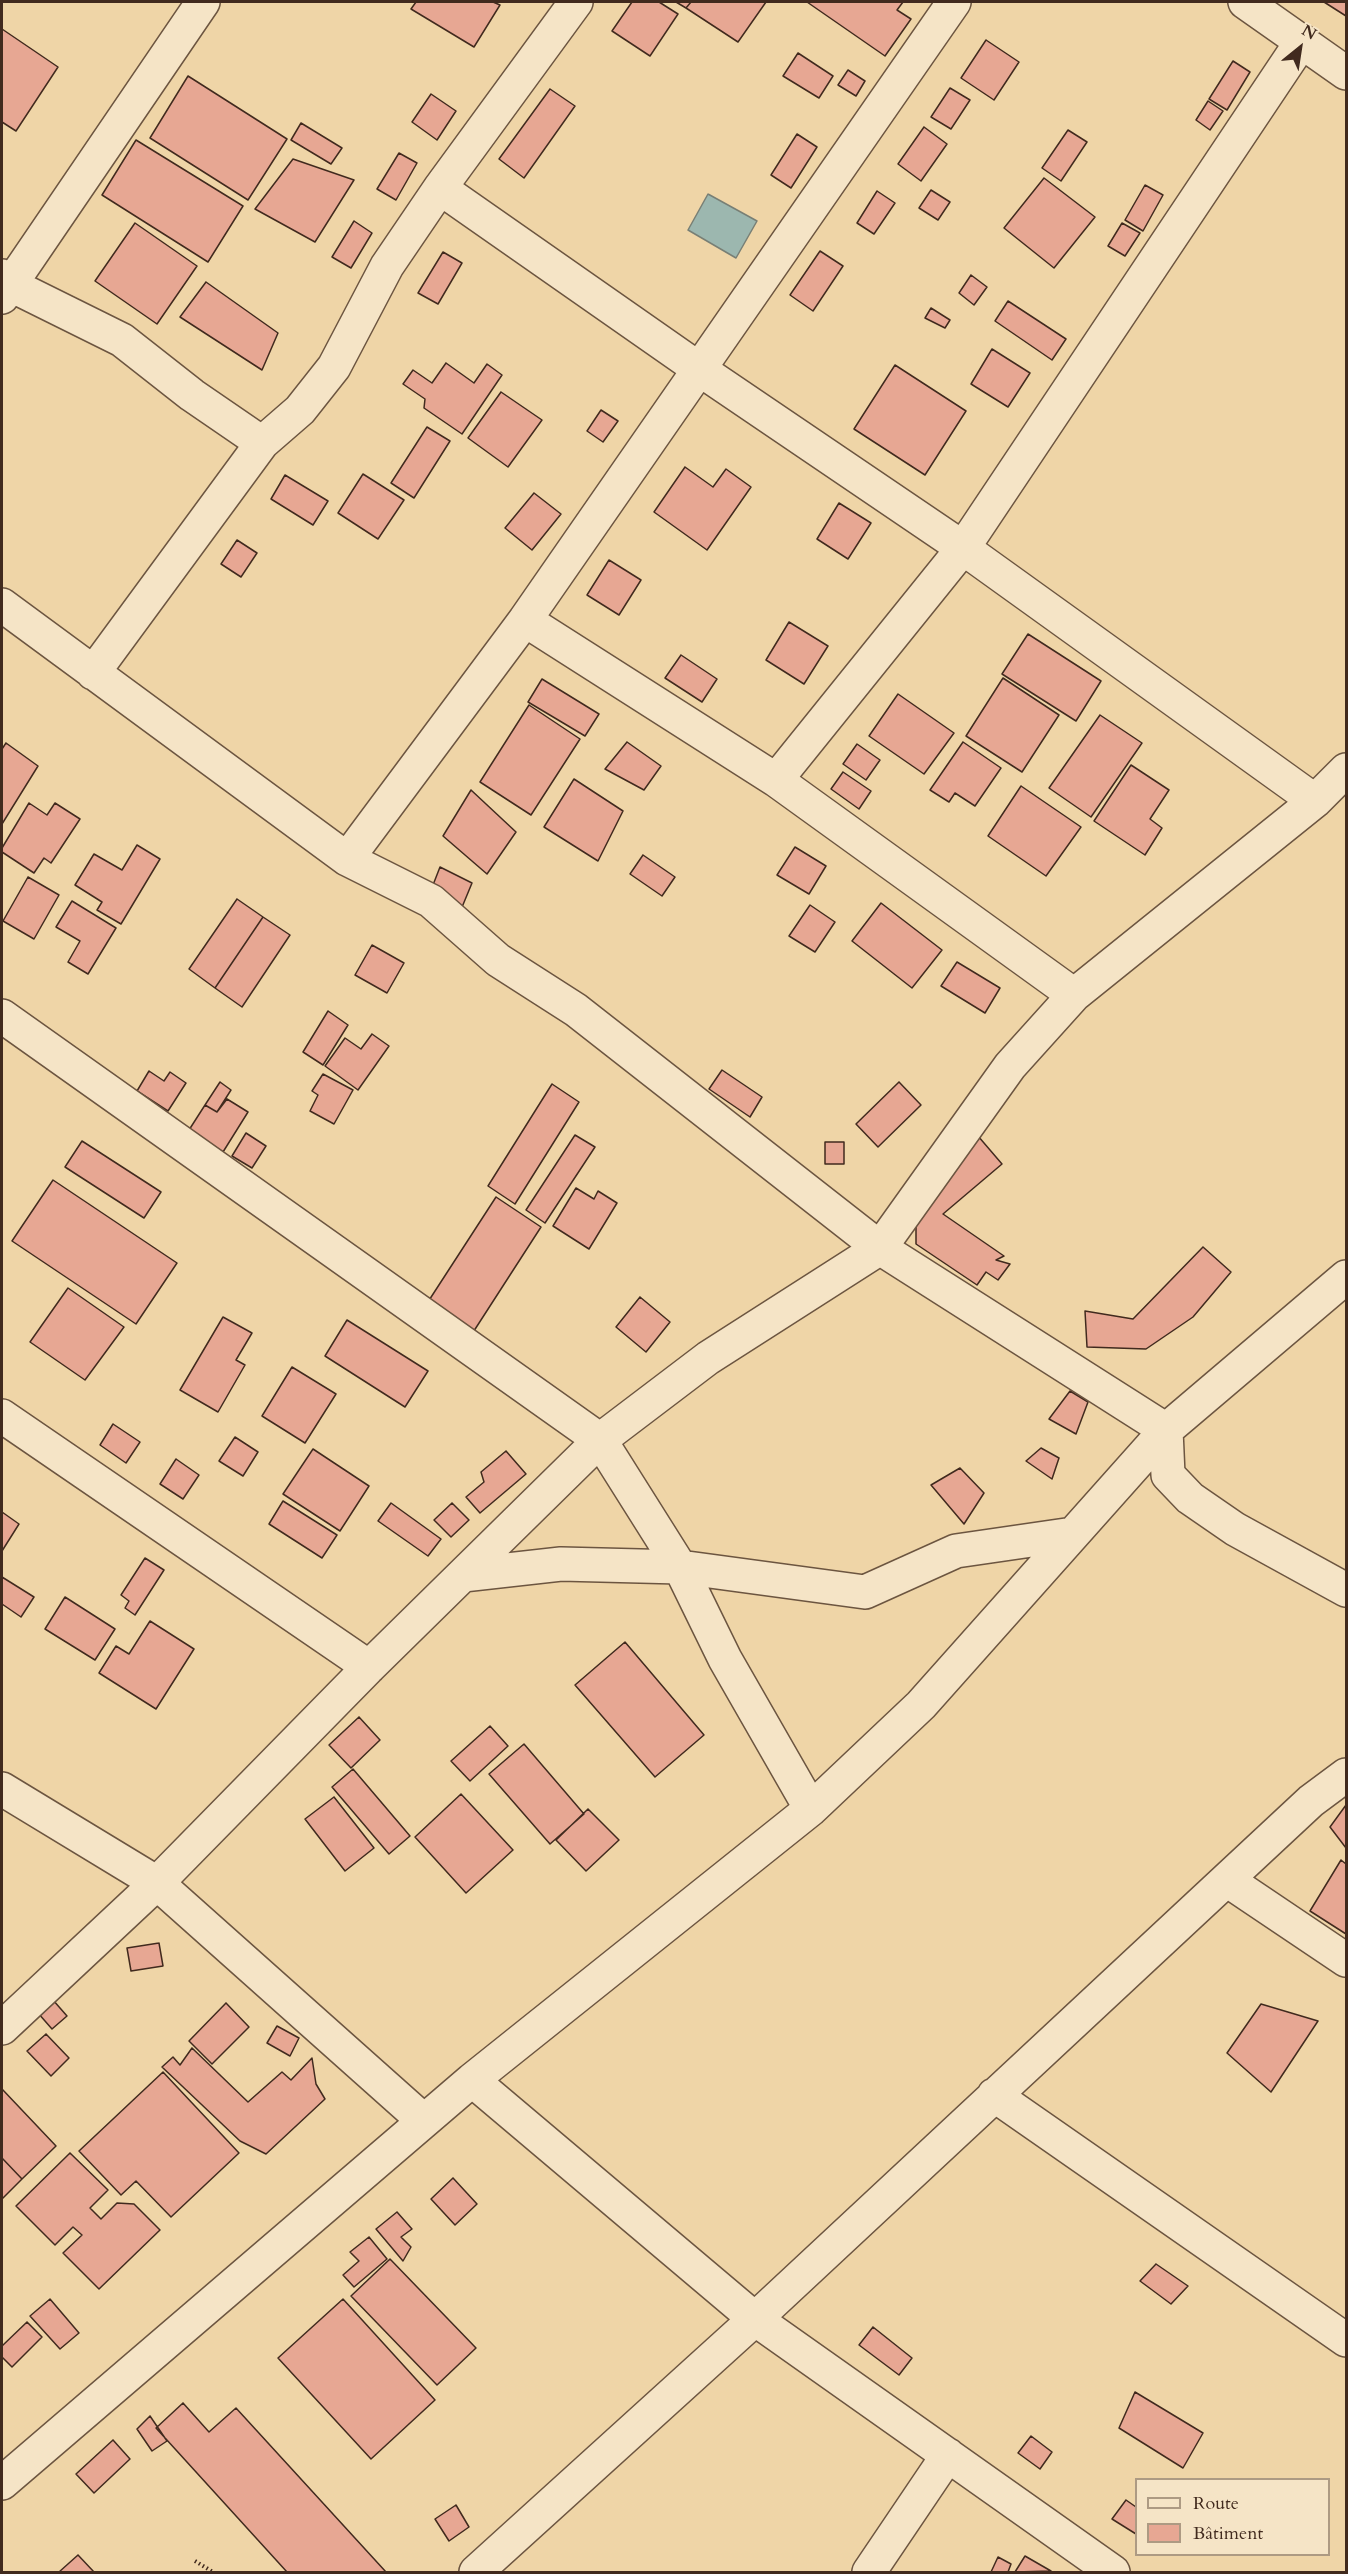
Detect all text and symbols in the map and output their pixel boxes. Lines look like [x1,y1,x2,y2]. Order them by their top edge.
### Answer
north arrow [1270,18,1330,78]
text: N [1297,19,1321,45]
legend [1135,2478,1330,2556]
text: Route [1193,2491,1239,2516]
text: Bâtiment [1193,2521,1263,2546]

